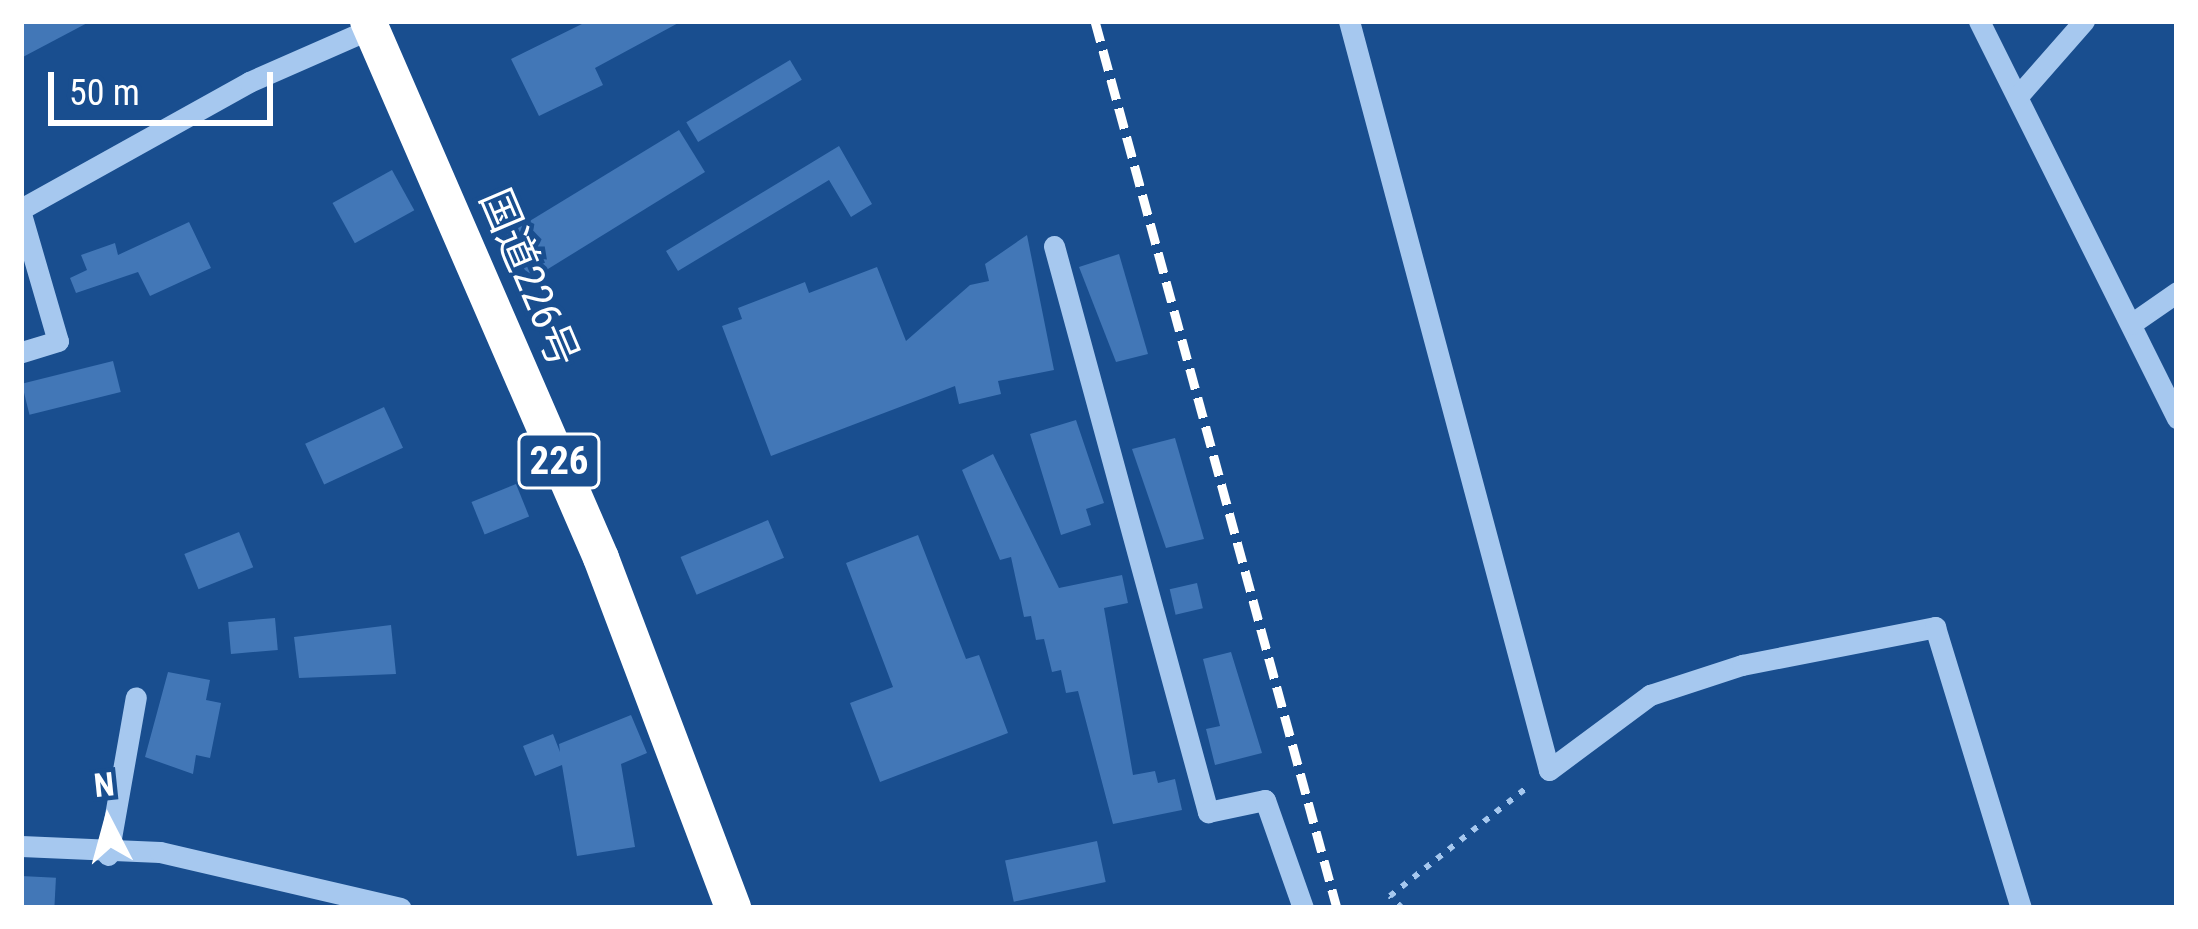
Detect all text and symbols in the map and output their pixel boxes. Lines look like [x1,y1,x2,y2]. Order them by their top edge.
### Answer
scale bar [54,48,279,122]
text: 50 m [69,72,140,114]
street label: 国道226号 [469,182,589,374]
road number: 226 [517,428,601,494]
north arrow [48,761,168,881]
text: N [92,764,116,805]

